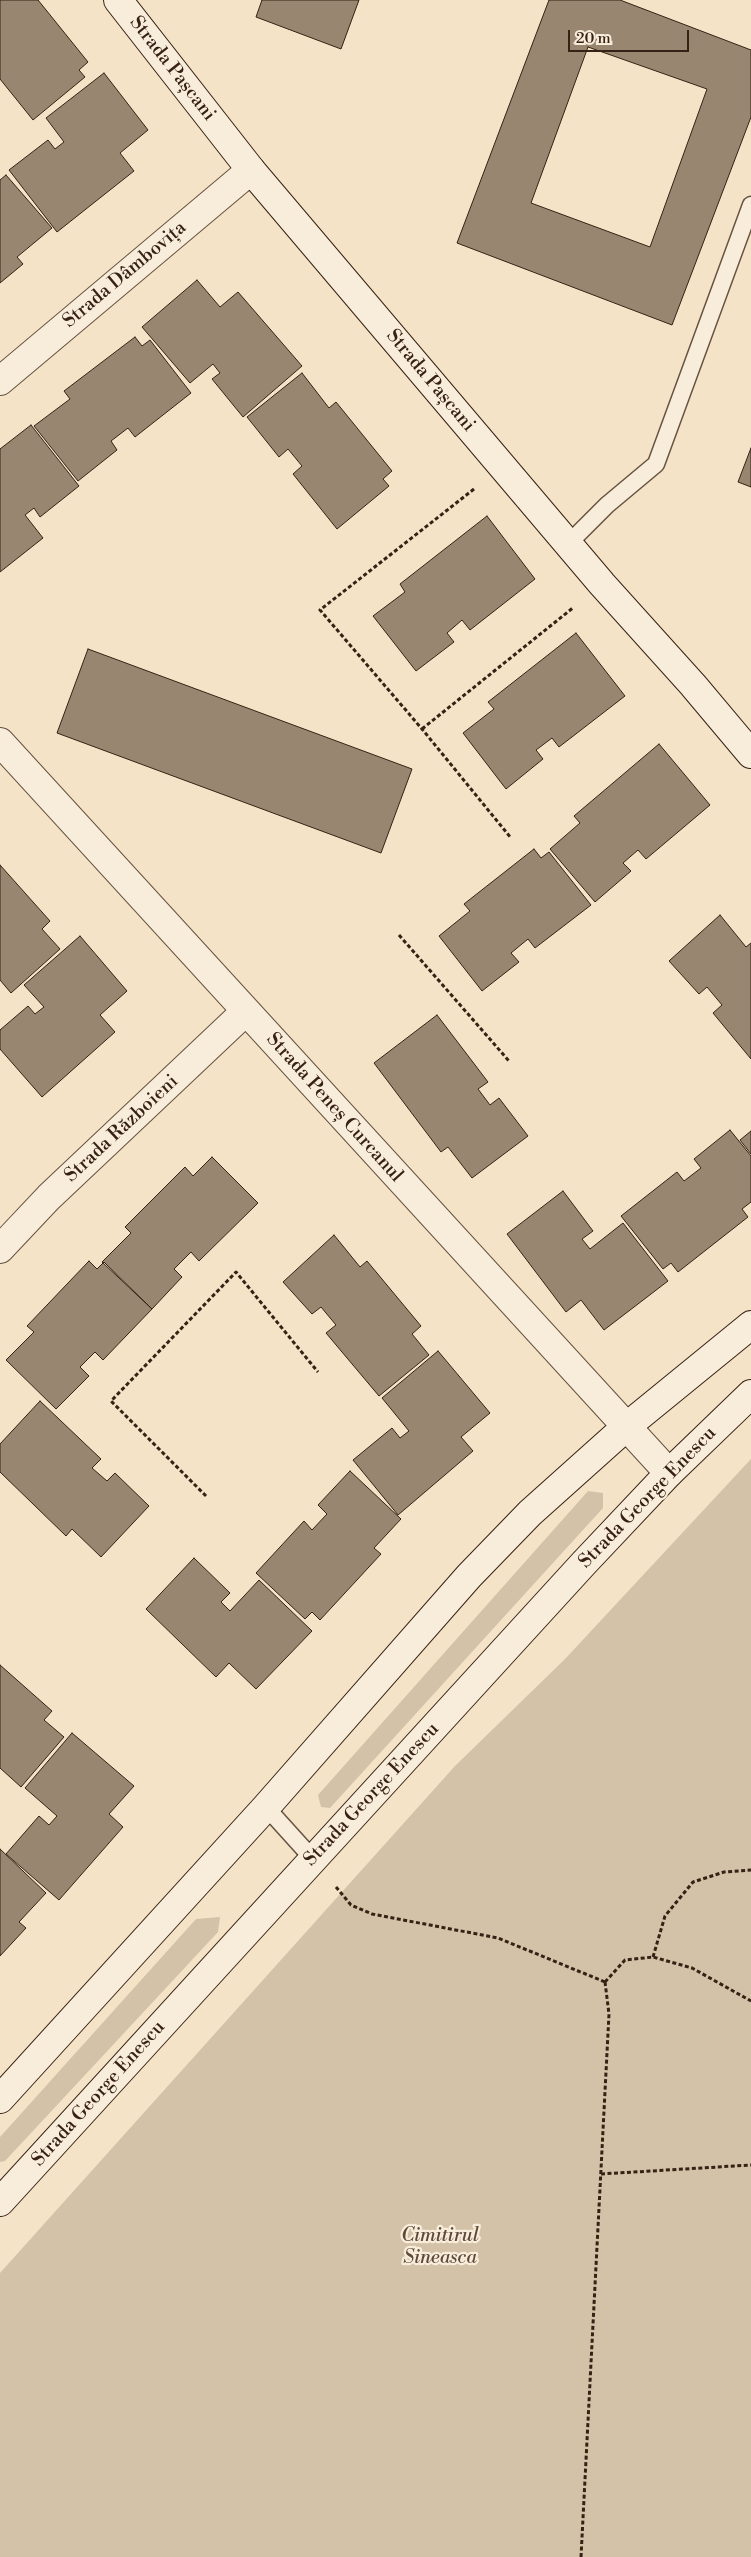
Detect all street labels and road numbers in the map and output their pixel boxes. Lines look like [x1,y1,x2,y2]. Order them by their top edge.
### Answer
street label: Strada Pașcani [124,12,220,126]
street label: Strada Dâmbovița [59,217,191,333]
street label: Strada Pașcani [381,325,479,437]
street label: Strada Peneș Curcanul [261,1029,407,1187]
street label: Strada Războieni [60,1071,184,1187]
street label: Strada George Enescu [575,1422,721,1574]
street label: Strada George Enescu [300,1718,444,1872]
street label: Strada George Enescu [28,2017,170,2171]

